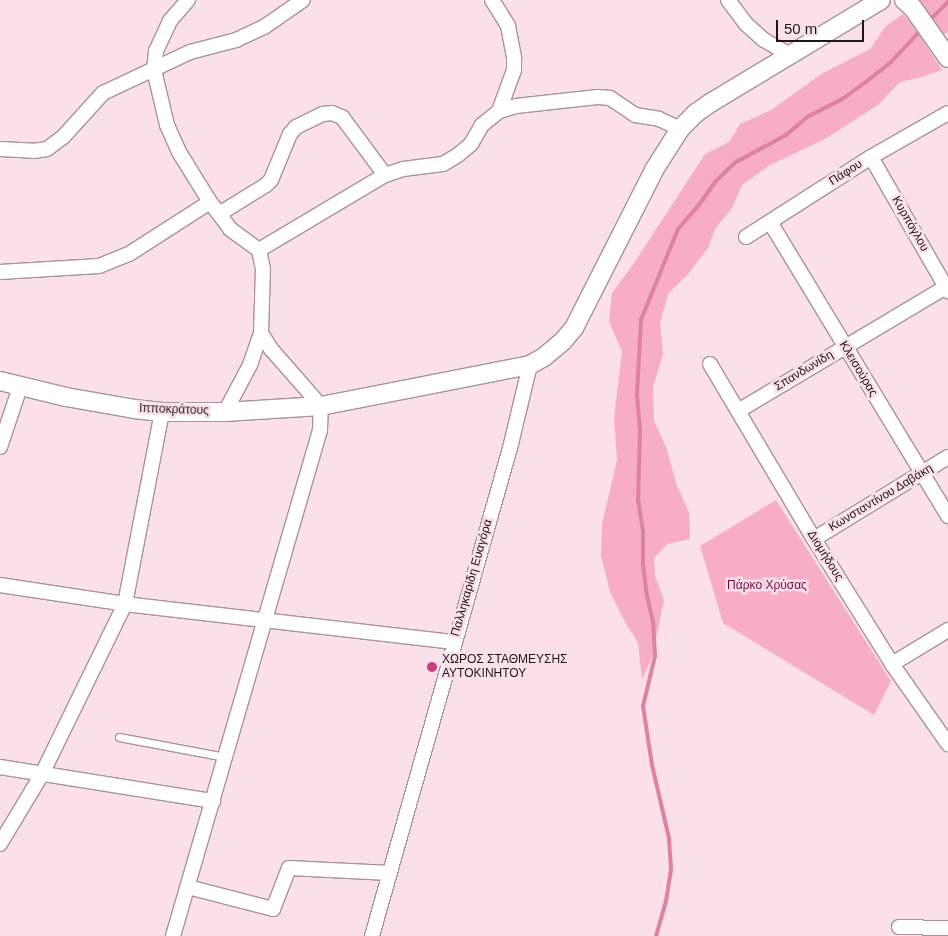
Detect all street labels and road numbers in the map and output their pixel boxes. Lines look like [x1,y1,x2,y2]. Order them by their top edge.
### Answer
street label: Πάφου [827,157,865,189]
street label: Κυρπόγλου [888,194,932,254]
street label: Κλεισούρας [836,339,880,399]
street label: Σπανδωνίδη [772,348,836,394]
street label: Ιπποκράτους [139,402,209,418]
street label: Κωνσταντίνου Δαβάκη [826,461,936,535]
street label: Παλληκαρίδη Ευαγόρα [448,518,496,638]
street label: Διομήδους [804,528,846,584]

